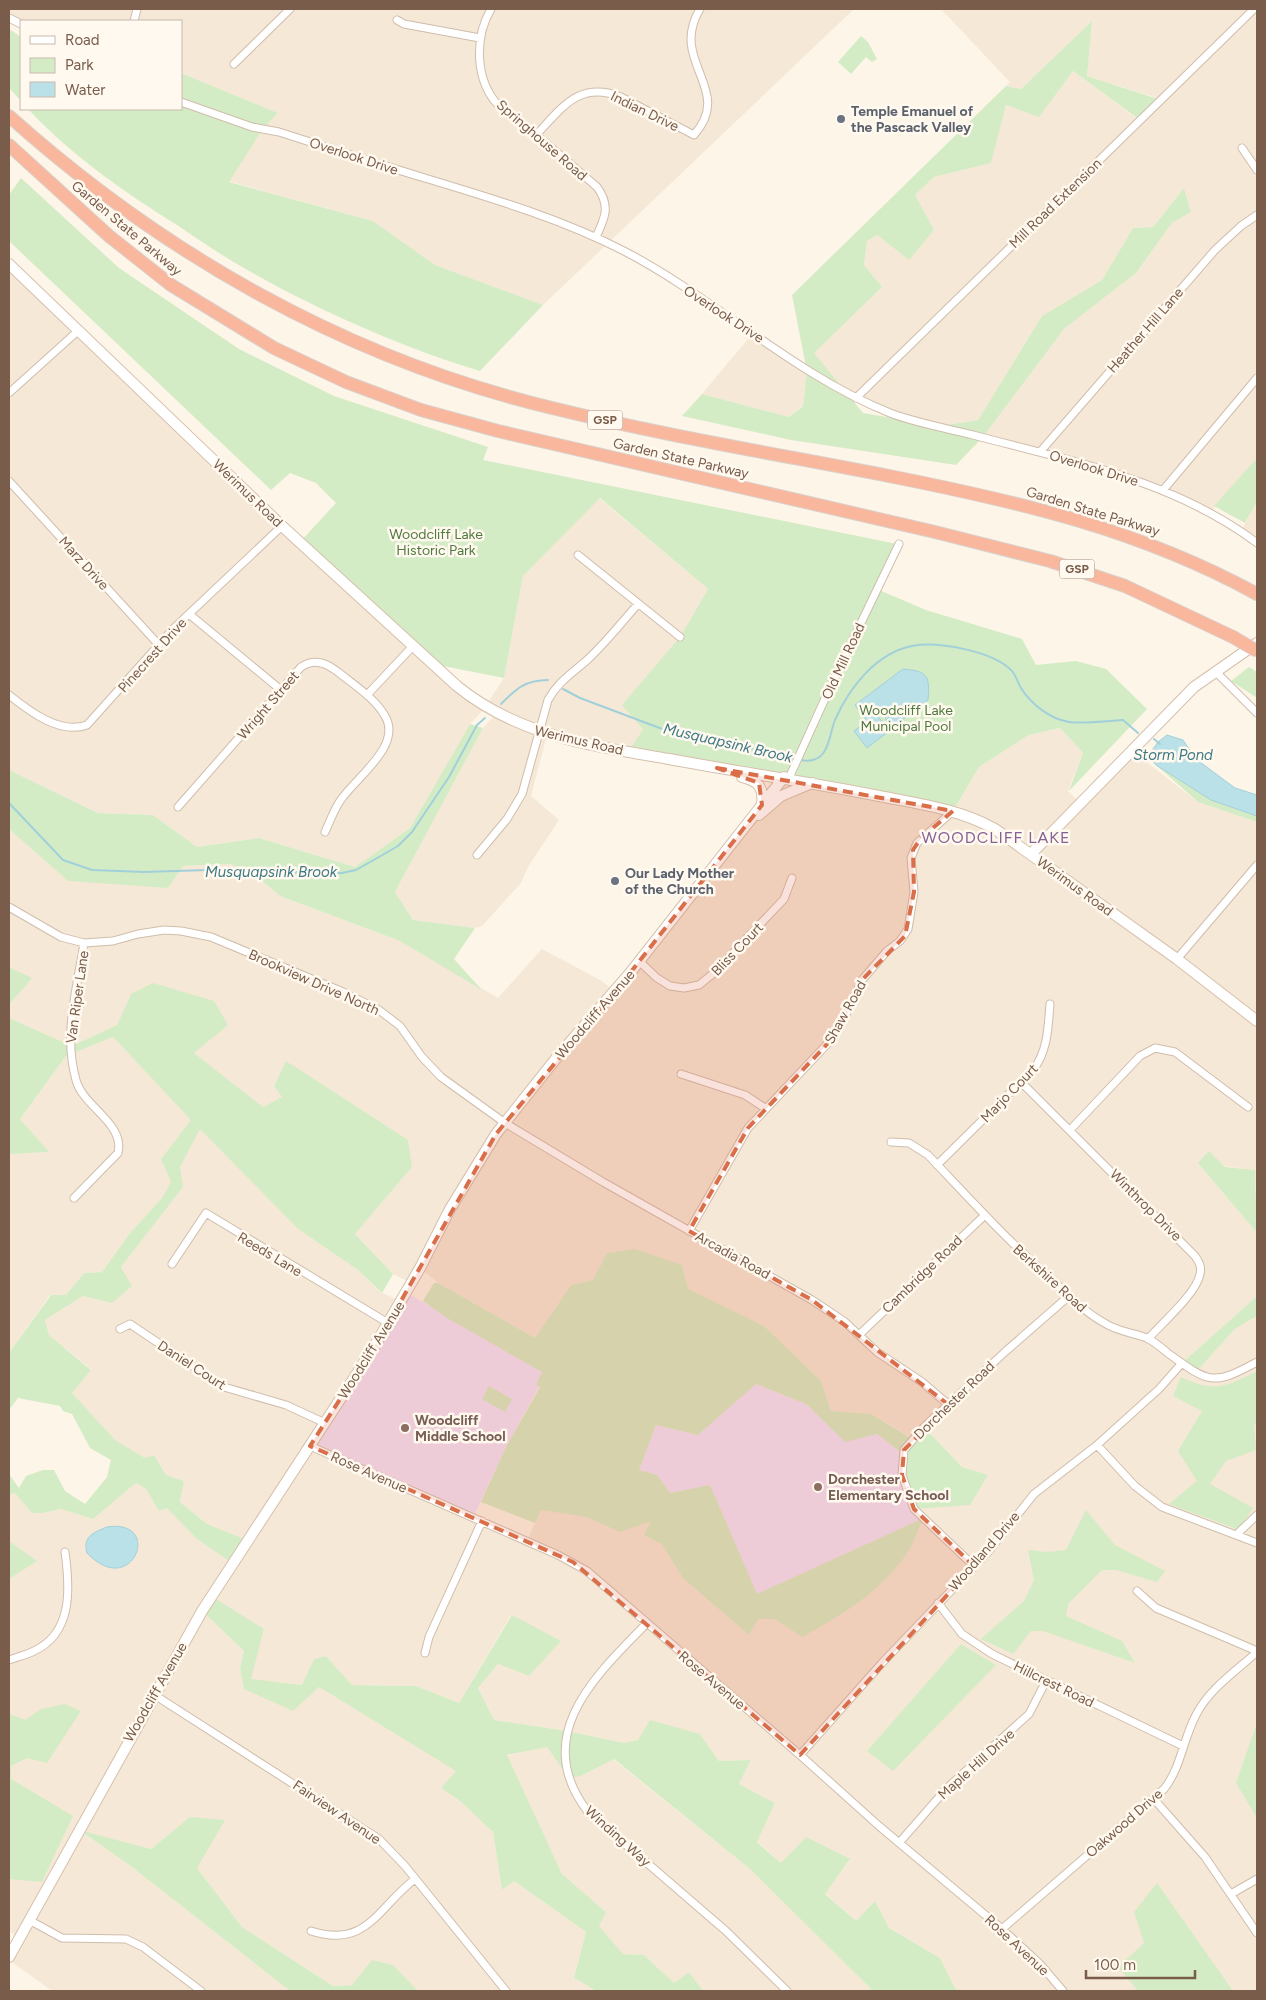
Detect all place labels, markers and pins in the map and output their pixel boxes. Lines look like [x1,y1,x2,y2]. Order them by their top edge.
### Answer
place label: Temple Emanuel of the Pascack Valley [851,103,974,136]
marker: Temple Emanuel of the Pascack Valley [835,113,847,125]
place label: Our Lady Mother of the Church [625,865,735,898]
marker: Our Lady Mother of the Church [609,875,621,887]
place label: Woodcliff Middle School [415,1412,506,1445]
marker: Woodcliff Middle School [399,1422,411,1434]
place label: Dorchester Elementary School [828,1471,949,1504]
marker: Dorchester Elementary School [812,1481,824,1493]

